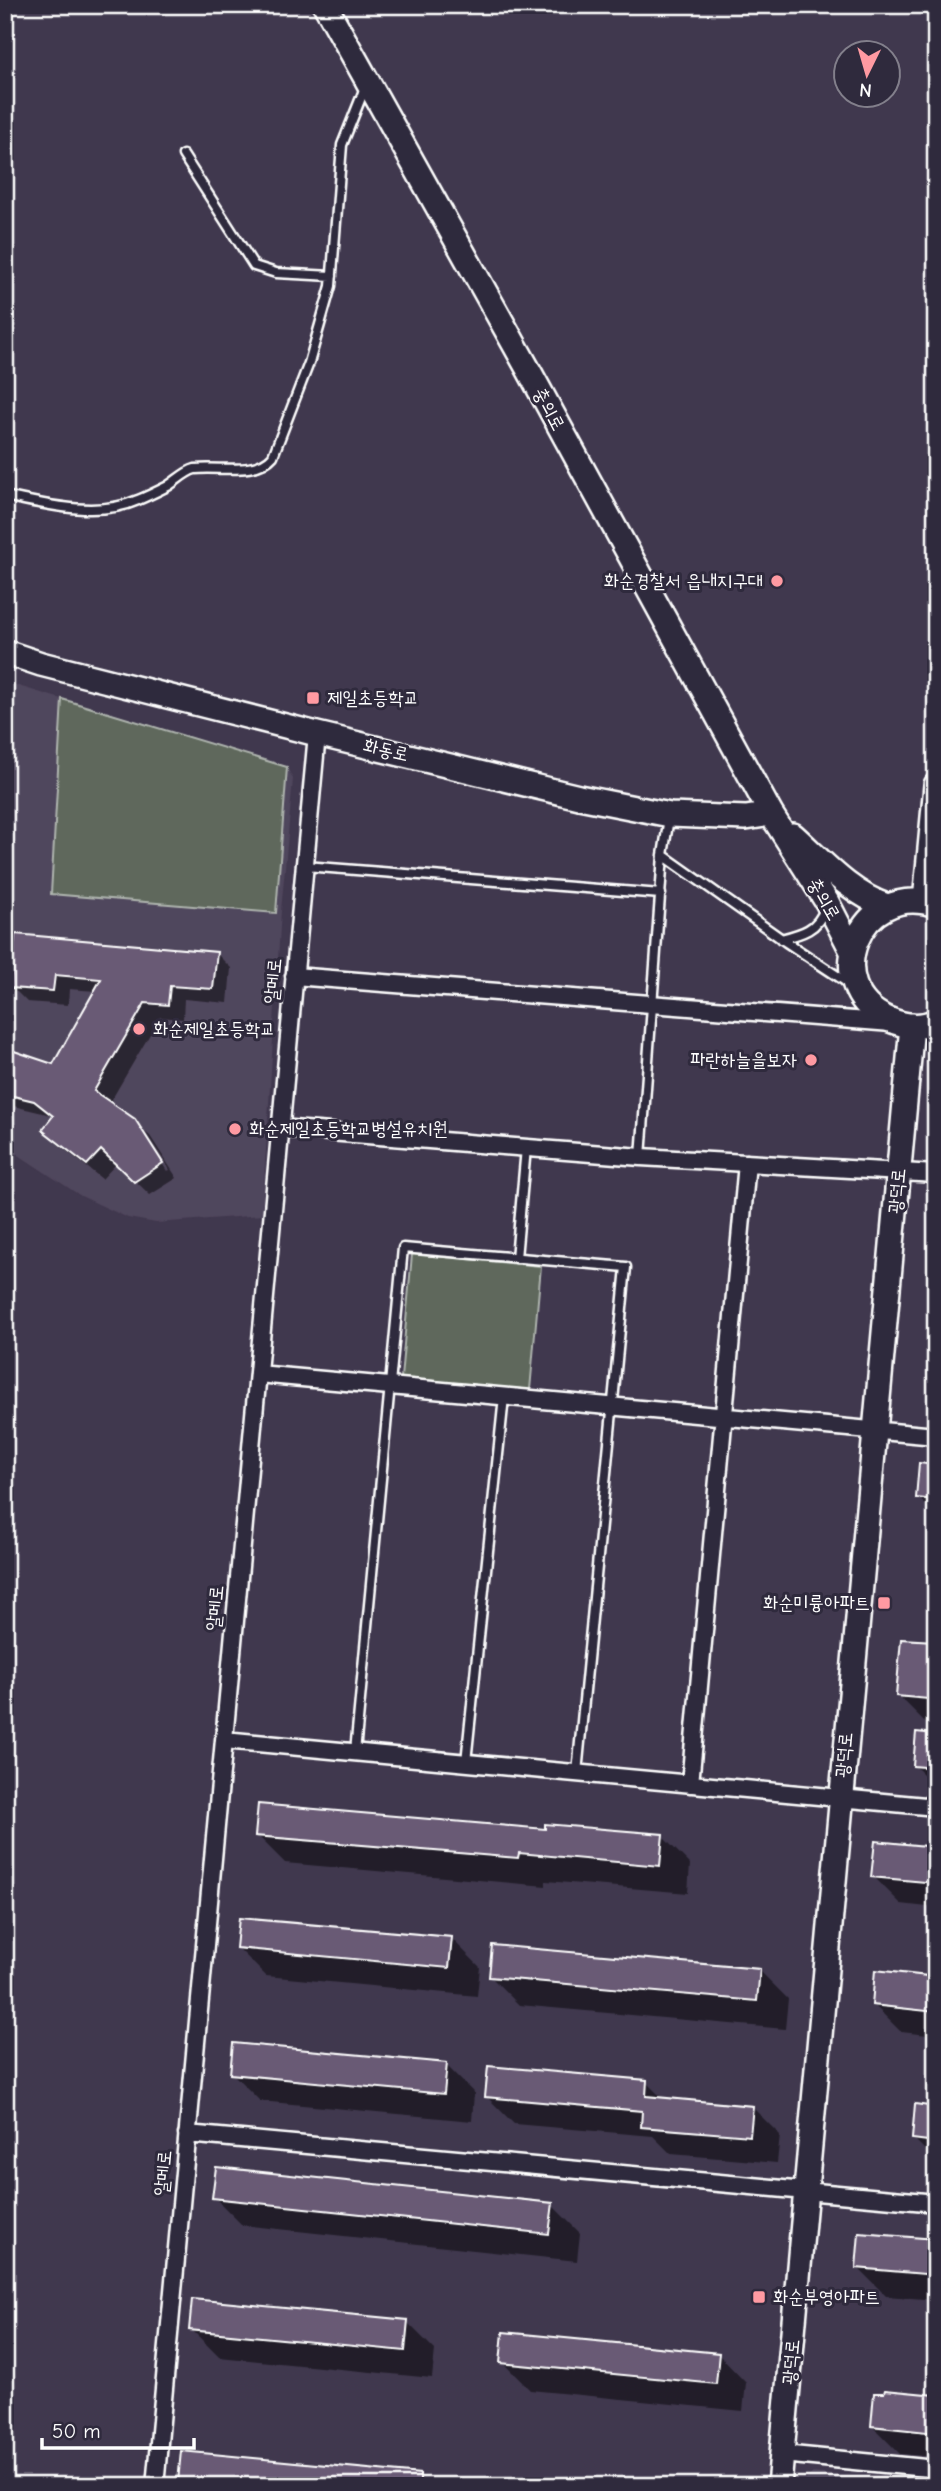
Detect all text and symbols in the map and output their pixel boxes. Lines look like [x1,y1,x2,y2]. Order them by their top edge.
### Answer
north arrow [832,38,902,108]
text: N [858,78,873,101]
street label: 충의로 [529,384,569,434]
place label: 화순경찰서 읍내지구대 [604,570,763,592]
marker: 화순경찰서 읍내지구대 [769,573,785,589]
place label: 제일초등학교 [327,687,419,709]
marker: 제일초등학교 [305,690,321,706]
street label: 화동로 [361,734,411,766]
street label: 충의로 [803,874,845,924]
street label: 알메로 [260,957,286,1005]
place label: 화순제일초등학교 [153,1018,275,1040]
marker: 화순제일초등학교 [131,1021,147,1037]
place label: 파란하늘을보자 [690,1049,797,1071]
marker: 파란하늘을보자 [803,1052,819,1068]
place label: 화순제일초등학교병설유치원 [249,1118,448,1140]
marker: 화순제일초등학교병설유치원 [227,1121,243,1137]
street label: 광덕로 [884,1167,910,1215]
street label: 알메로 [202,1584,228,1632]
place label: 화순미륭아파트 [763,1592,870,1614]
marker: 화순미륭아파트 [876,1595,892,1611]
street label: 광덕로 [831,1731,857,1779]
street label: 알메로 [150,2149,176,2197]
place label: 화순부영아파트 [773,2286,880,2308]
marker: 화순부영아파트 [751,2289,767,2305]
street label: 광덕로 [778,2338,804,2386]
scale bar [42,2407,194,2451]
text: 50 m [52,2419,101,2443]

